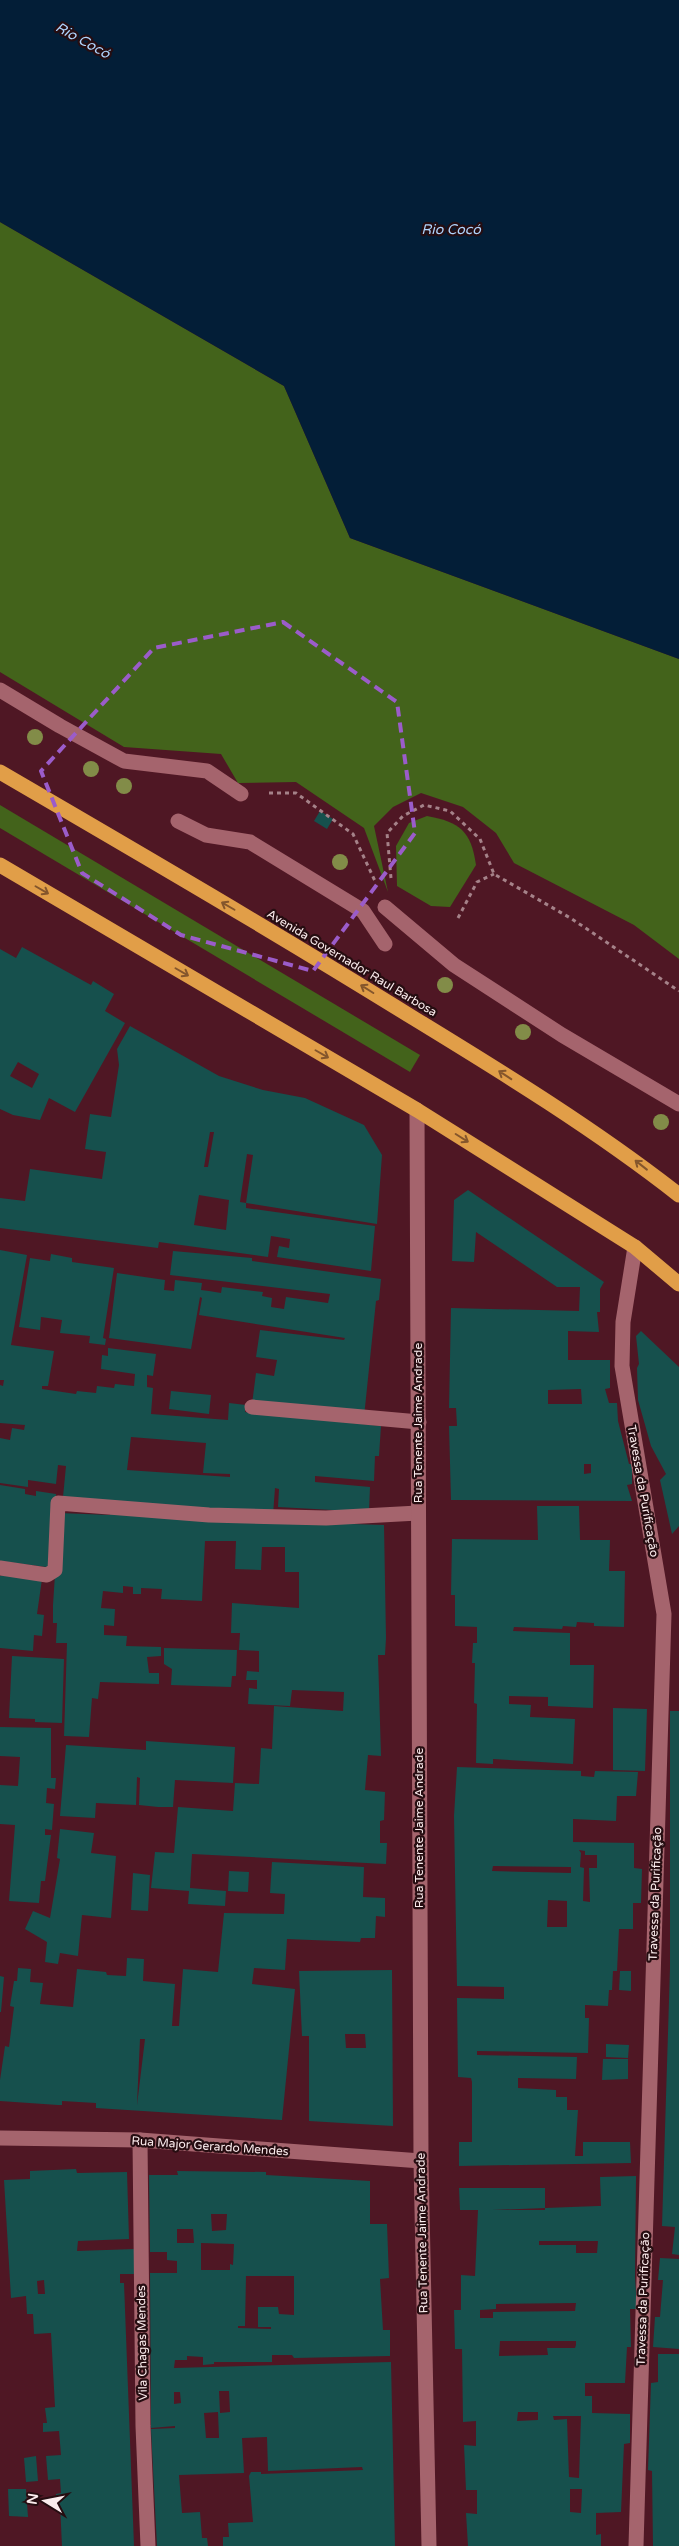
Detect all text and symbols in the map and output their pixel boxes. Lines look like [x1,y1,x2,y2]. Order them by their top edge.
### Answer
water label: Rio Cocó [53,19,114,63]
water label: Rio Cocó [421,221,482,238]
one-way arrow [35,885,49,895]
one-way arrow [221,900,235,910]
street label: Avenida Governador Raul Barbosa [265,907,439,1019]
one-way arrow [175,967,190,977]
one-way arrow [361,984,375,994]
one-way arrow [315,1050,329,1060]
one-way arrow [498,1070,512,1081]
one-way arrow [454,1133,468,1143]
one-way arrow [634,1159,647,1170]
street label: Rua Tenente Jaime Andrade [411,1343,425,1503]
street label: Travessa da Purificação [624,1424,662,1558]
street label: Rua Tenente Jaime Andrade [412,1748,426,1908]
street label: Travessa da Purificação [646,1827,664,1961]
street label: Rua Major Gerardo Mendes [131,2134,289,2158]
street label: Rua Tenente Jaime Andrade [414,2152,430,2313]
street label: Travessa da Purificação [634,2232,652,2366]
street label: Vila Chagas Mendes [134,2285,150,2401]
north arrow [20,2476,70,2526]
text: N [23,2492,42,2506]

